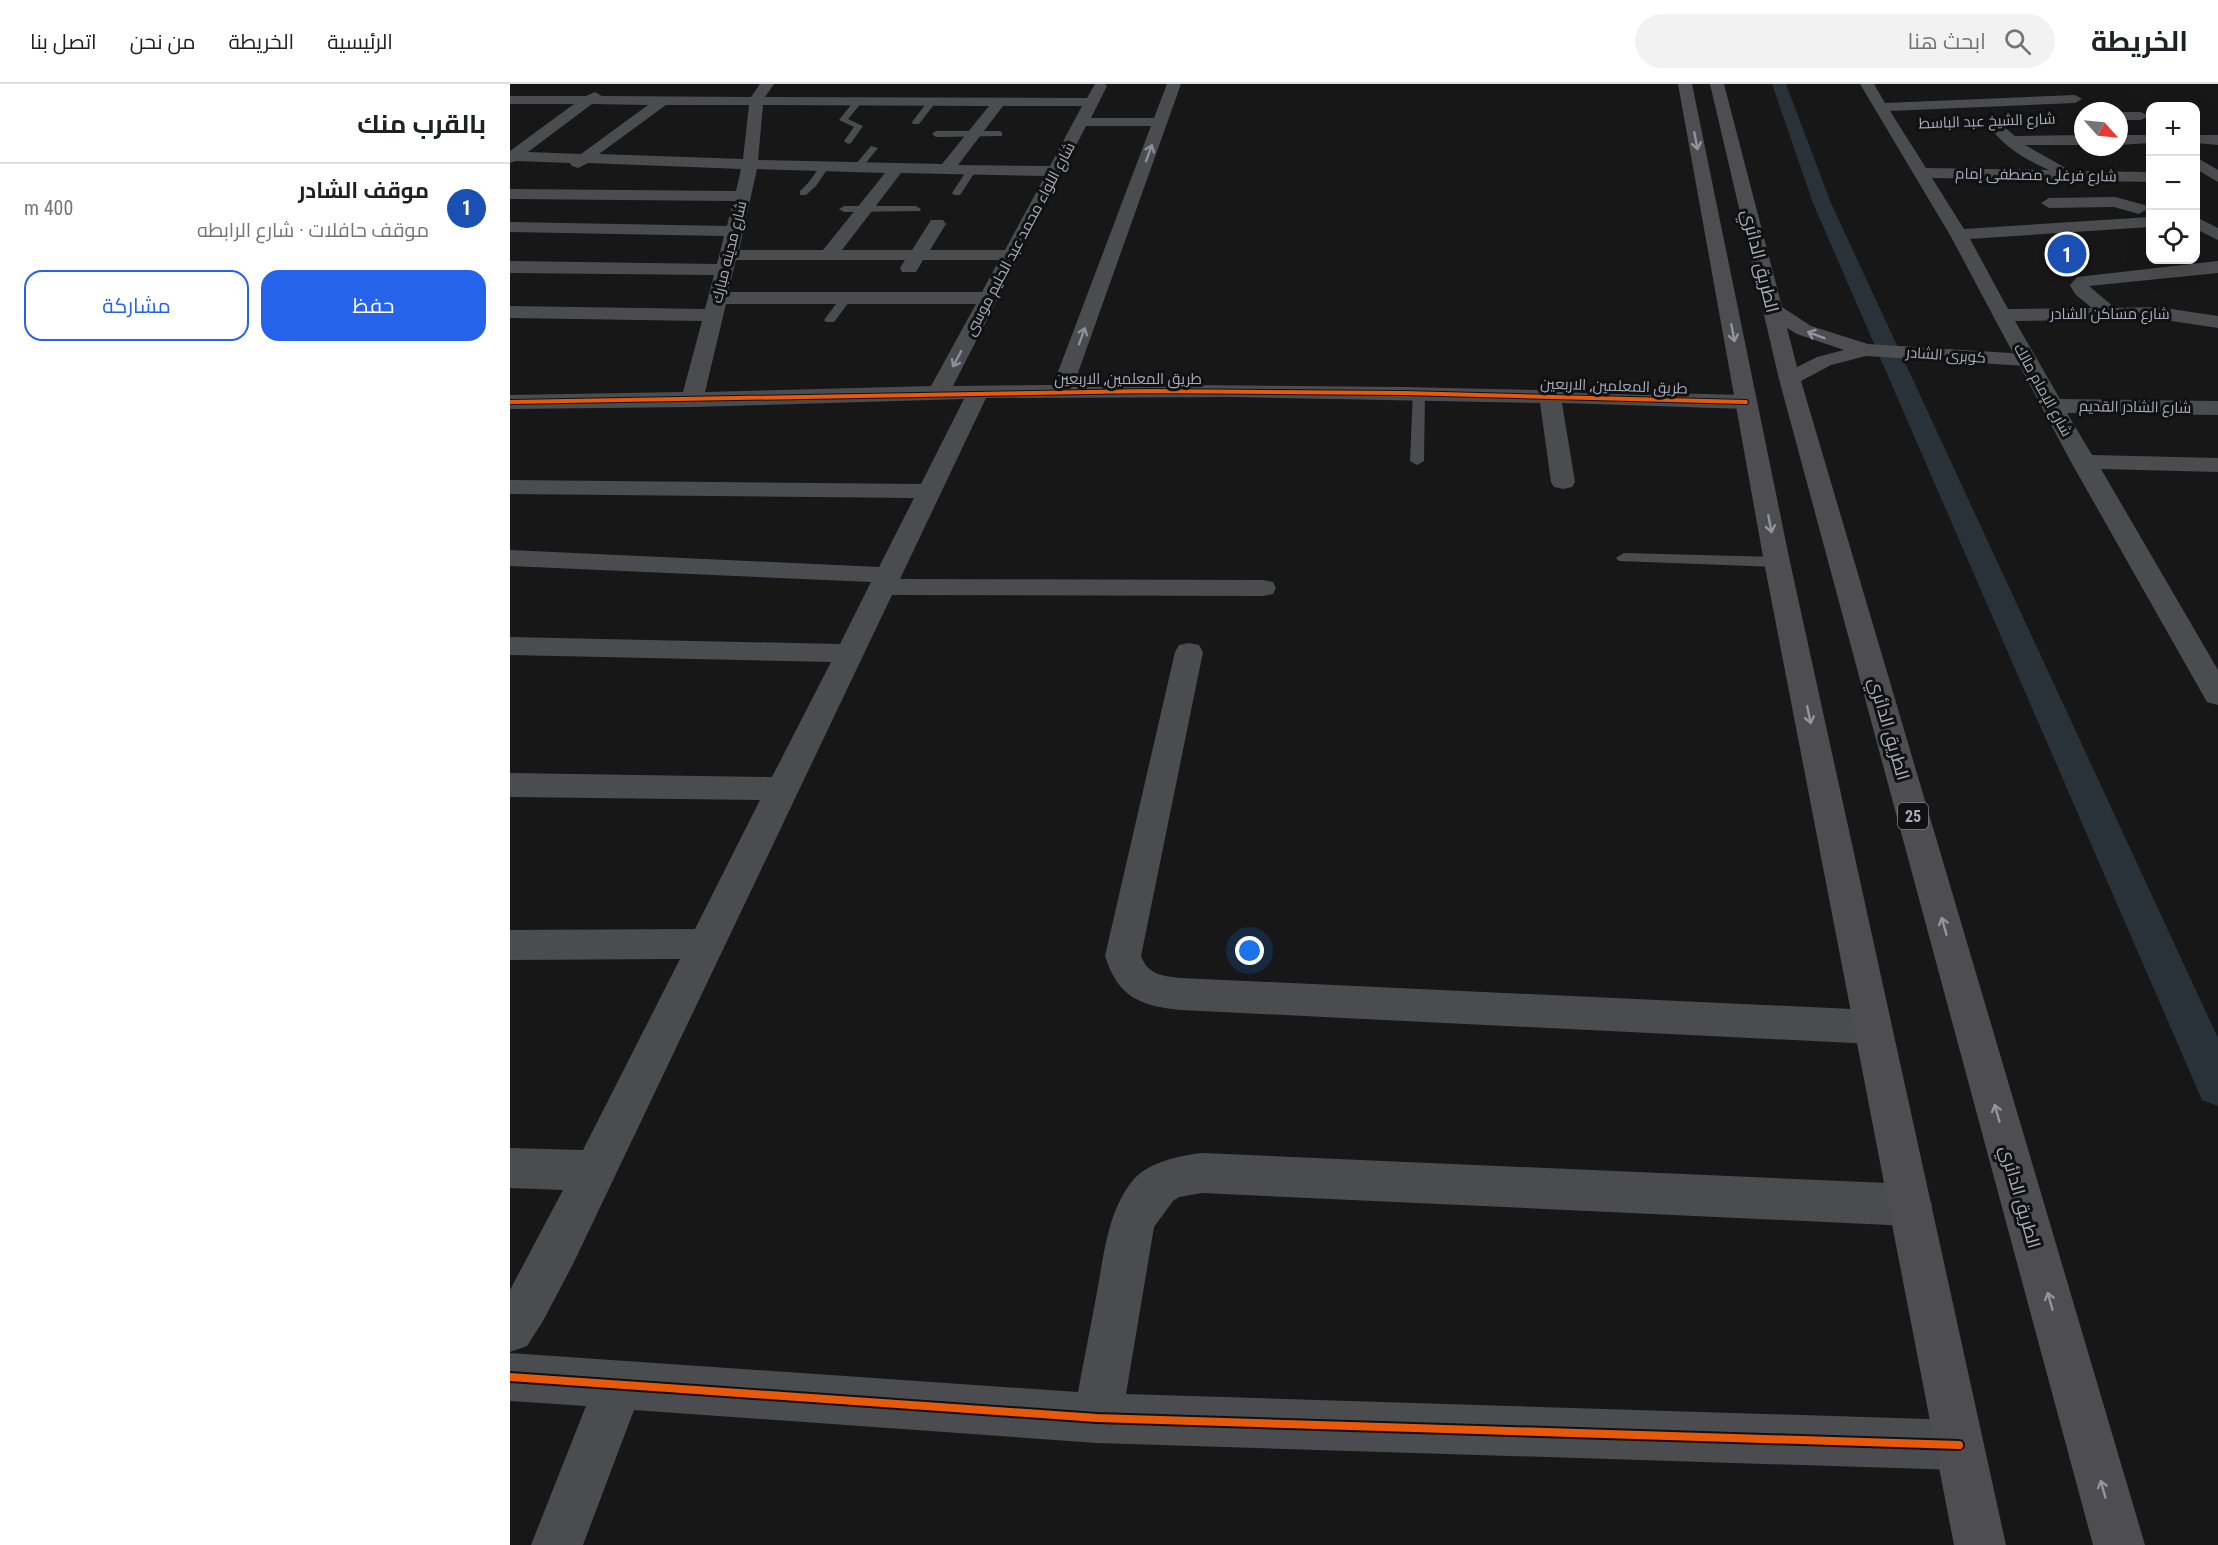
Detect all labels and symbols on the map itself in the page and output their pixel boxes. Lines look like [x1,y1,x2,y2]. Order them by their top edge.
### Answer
north arrow [2074,102,2128,156]
street label: شارع الشيخ عبد الباسط [1918,110,2056,134]
one-way arrow [1691,131,1702,151]
street label: شارع اللواء محمد عبد الحليم موسى [961,139,1081,340]
one-way arrow [1145,144,1156,163]
street label: شارع فرغلى مصطفى إمام [1955,165,2117,187]
street label: شارع مدينه مبارك [708,199,752,306]
street label: الطريق الدائري [1734,207,1783,316]
pin: 1 [2048,232,2086,276]
street label: شارع مساكن الشادر [2049,305,2170,325]
one-way arrow [1728,323,1739,342]
one-way arrow [1077,327,1088,346]
one-way arrow [1807,328,1826,339]
street label: شارع الإمام مالك [2008,340,2076,441]
street label: كوبرى الشادر [1904,343,1987,368]
one-way arrow [951,350,963,367]
street label: طريق المعلمين, الاربعين [1054,370,1202,389]
street label: طريق المعلمين, الاربعين [1540,374,1688,399]
street label: شارع الشادر القديم [2079,397,2191,419]
one-way arrow [1765,514,1776,534]
street label: الطريق الدائري [1861,675,1914,784]
one-way arrow [1804,705,1815,725]
road number: 25 [1898,803,1928,829]
one-way arrow [1938,917,1949,936]
your location [1235,936,1264,965]
one-way arrow [1991,1104,2002,1123]
street label: الطريق الدائري [1992,1143,2045,1252]
one-way arrow [2044,1292,2055,1311]
one-way arrow [2097,1480,2108,1499]

